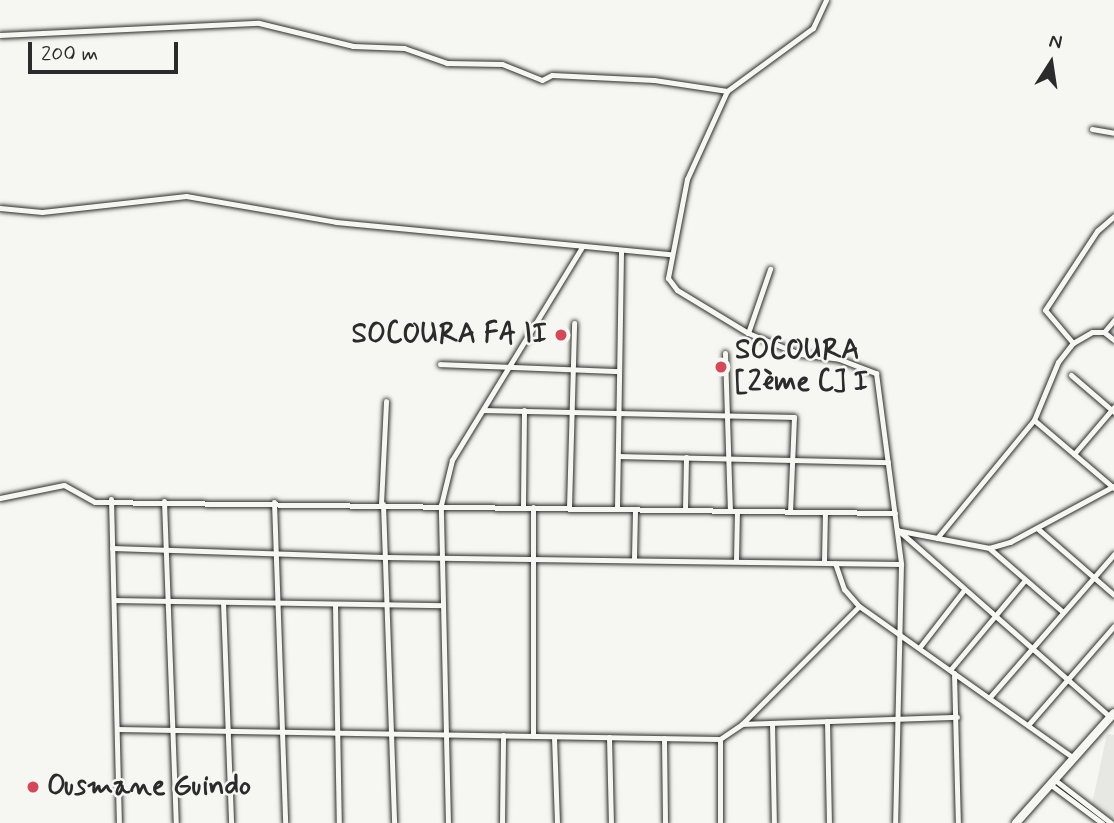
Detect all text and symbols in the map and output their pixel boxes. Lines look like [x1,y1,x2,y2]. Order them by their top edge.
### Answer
scale bar [32,28,182,72]
north arrow [1016,28,1086,98]
text: N [1047,28,1064,56]
text: 200 m [41,40,98,68]
place label: SOCOURA FA II [343,318,547,352]
marker: SOCOURA FA II [553,327,569,343]
place label: SOCOURA [2ème C] I [735,334,872,400]
marker: SOCOURA [2ème C] I [713,359,729,375]
place label: Ousmane Guindo [47,770,253,804]
marker: Ousmane Guindo [25,779,41,795]

